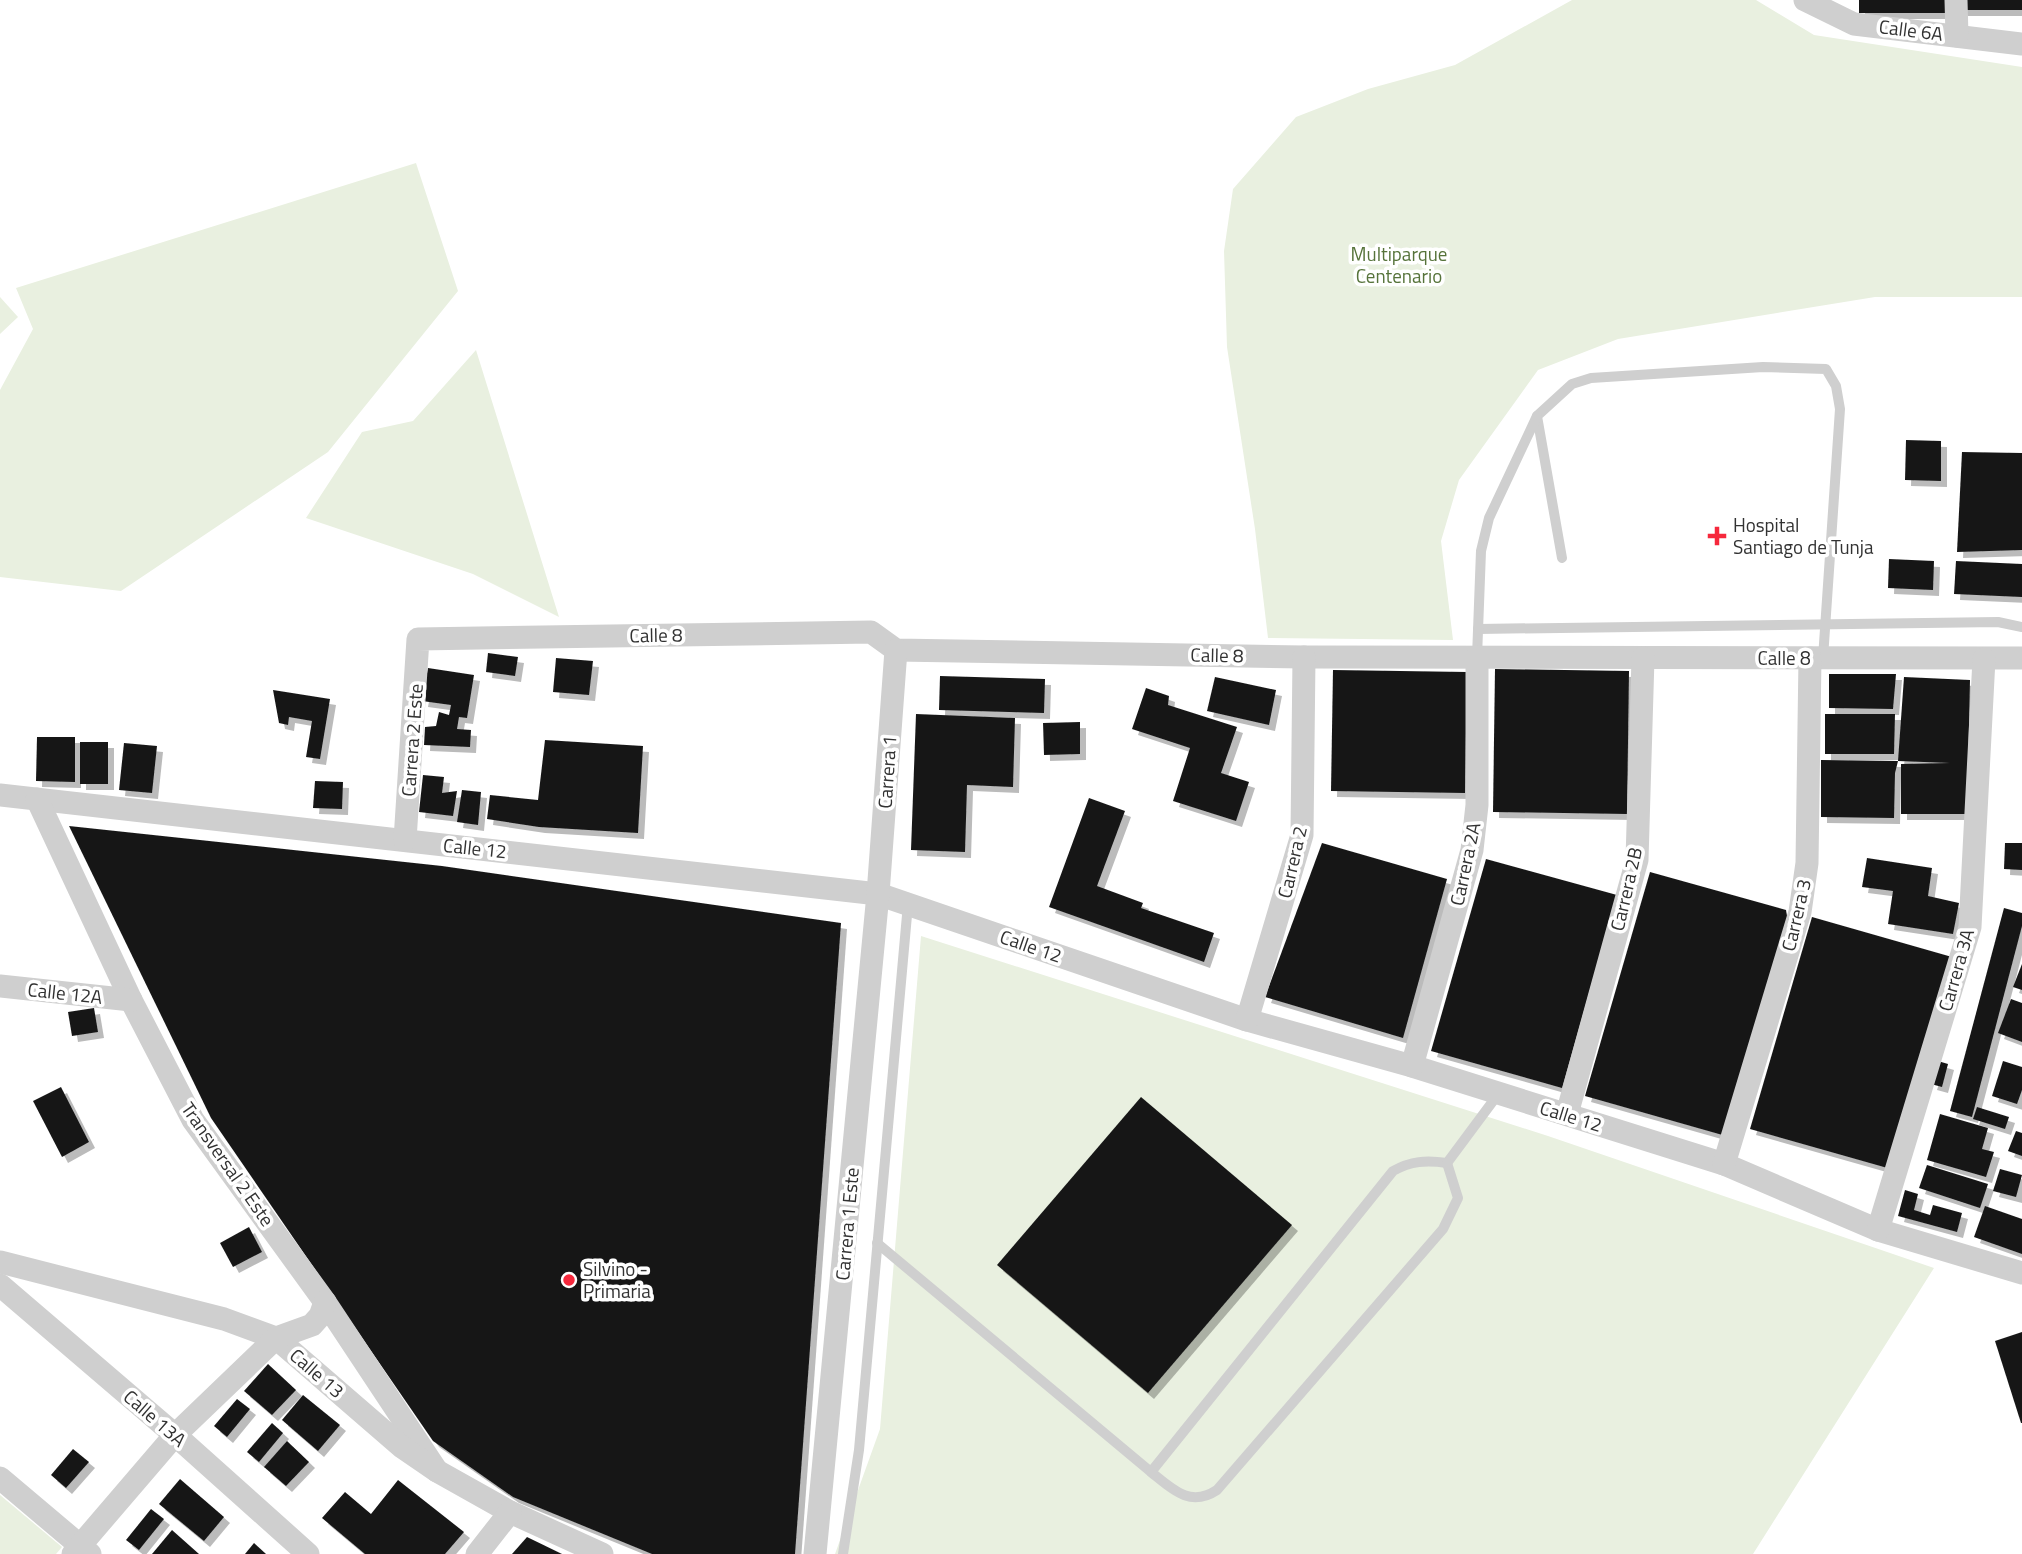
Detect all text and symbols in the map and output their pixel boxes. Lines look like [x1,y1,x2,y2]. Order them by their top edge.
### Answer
street label: Calle 6A [1877,11,1945,48]
park label: Multiparque Centenario [1351,239,1447,290]
place label: Hospital Santiago de Tunja [1733,510,1874,561]
marker: Hospital Santiago de Tunja [1707,526,1727,546]
street label: Calle 8 [629,620,683,649]
street label: Calle 8 [1190,640,1244,669]
street label: Calle 8 [1757,643,1811,672]
street label: Carrera 2 Este [393,683,430,797]
street label: Carrera 1 [869,734,904,810]
street label: Carrera 2A [1442,819,1487,908]
street label: Carrera 2 [1269,823,1314,901]
street label: Calle 12 [442,830,508,865]
street label: Carrera 2B [1602,844,1649,934]
street label: Carrera 3 [1773,876,1818,954]
street label: Calle 12 [996,921,1066,970]
street label: Carrera 3A [1930,925,1981,1015]
street label: Calle 12A [26,974,104,1011]
street label: Calle 12 [1536,1092,1606,1139]
street label: Transversal 2 Este [175,1096,282,1232]
street label: Carrera 1 Este [827,1166,866,1282]
place label: Silvino - Primaria [583,1254,651,1305]
marker: Silvino - Primaria [561,1272,577,1288]
street label: Calle 13 [284,1341,351,1404]
street label: Calle 13A [118,1382,193,1453]

